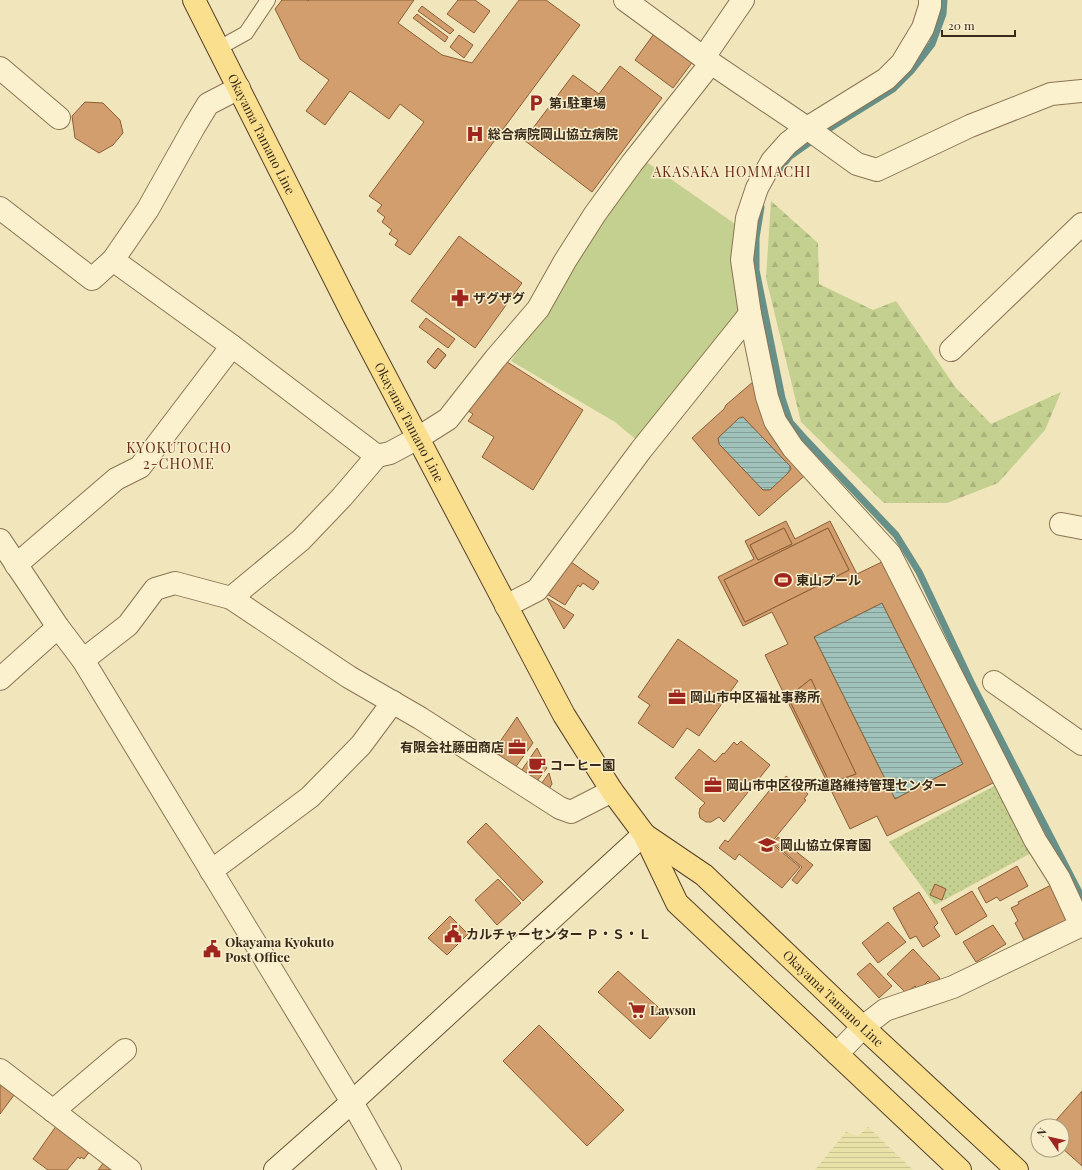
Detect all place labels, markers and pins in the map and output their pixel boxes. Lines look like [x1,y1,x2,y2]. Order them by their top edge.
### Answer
parking icon: 第1駐車場 [526,93,546,113]
place label: 第1駐車場 [549,94,606,111]
hospital icon: 総合病院岡山協立病院 [465,124,485,144]
place label: 総合病院岡山協立病院 [487,125,618,142]
pharmacy icon: ザグザグ [450,288,470,308]
place label: ザグザグ [473,289,525,306]
sports icon: 東山プール [773,570,793,590]
place label: 東山プール [796,571,861,588]
office icon: 岡山市中区福祉事務所 [667,687,687,707]
place label: 岡山市中区福祉事務所 [690,688,820,705]
office icon: 有限会社藤田商店 [507,737,527,757]
place label: 有限会社藤田商店 [400,738,504,755]
cafe icon: コーヒー園 [527,755,547,775]
place label: コーヒー園 [550,756,615,773]
office icon: 岡山市中区役所道路維持管理センター [703,775,723,795]
place label: 岡山市中区役所道路維持管理センター [726,776,947,793]
school or university icon: 岡山協立保育園 [757,835,777,855]
place label: 岡山協立保育園 [780,836,871,853]
public building icon: カルチャーセンター Ｐ・Ｓ・Ｌ [443,924,463,944]
place label: カルチャーセンター Ｐ・Ｓ・Ｌ [466,925,651,942]
place label: Okayama Kyokuto Post Office [225,933,334,965]
public building icon: Okayama Kyokuto Post Office [202,939,222,959]
supermarket icon: Lawson [627,1000,647,1020]
place label: Lawson [650,1001,696,1018]

